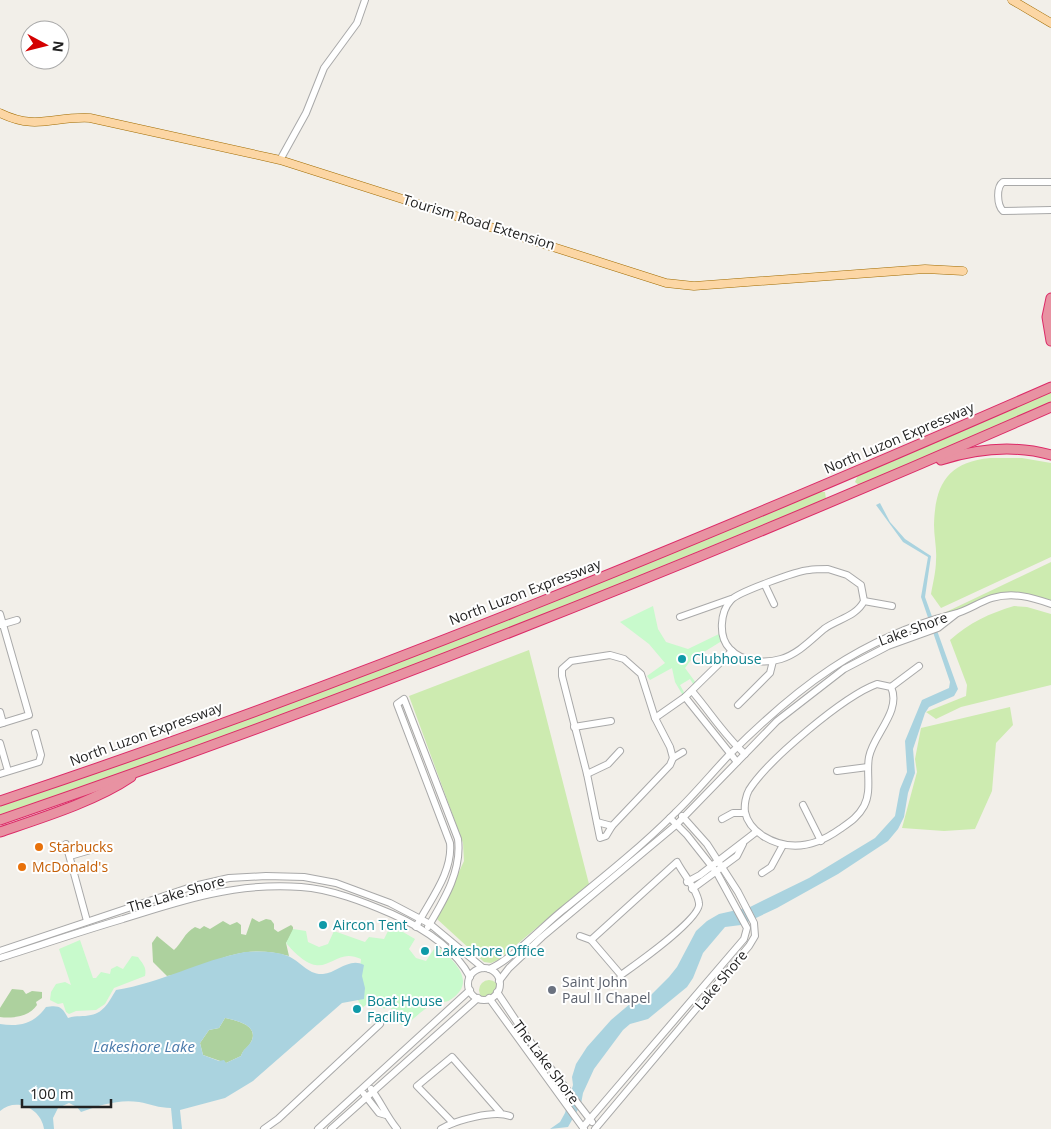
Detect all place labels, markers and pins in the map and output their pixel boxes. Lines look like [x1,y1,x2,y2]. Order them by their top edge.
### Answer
place label: Clubhouse [692,649,762,668]
marker: Clubhouse [676,653,688,665]
place label: Starbucks [49,837,113,856]
marker: Starbucks [33,841,45,853]
place label: McDonald's [32,857,108,876]
marker: McDonald's [16,861,28,873]
place label: Aircon Tent [333,915,408,934]
marker: Aircon Tent [317,919,329,931]
place label: Lakeshore Office [435,941,545,960]
marker: Lakeshore Office [419,945,431,957]
place label: Saint John Paul II Chapel [562,972,651,1007]
marker: Saint John Paul II Chapel [546,984,558,996]
place label: Boat House Facility [367,991,443,1026]
marker: Boat House Facility [351,1003,363,1015]

